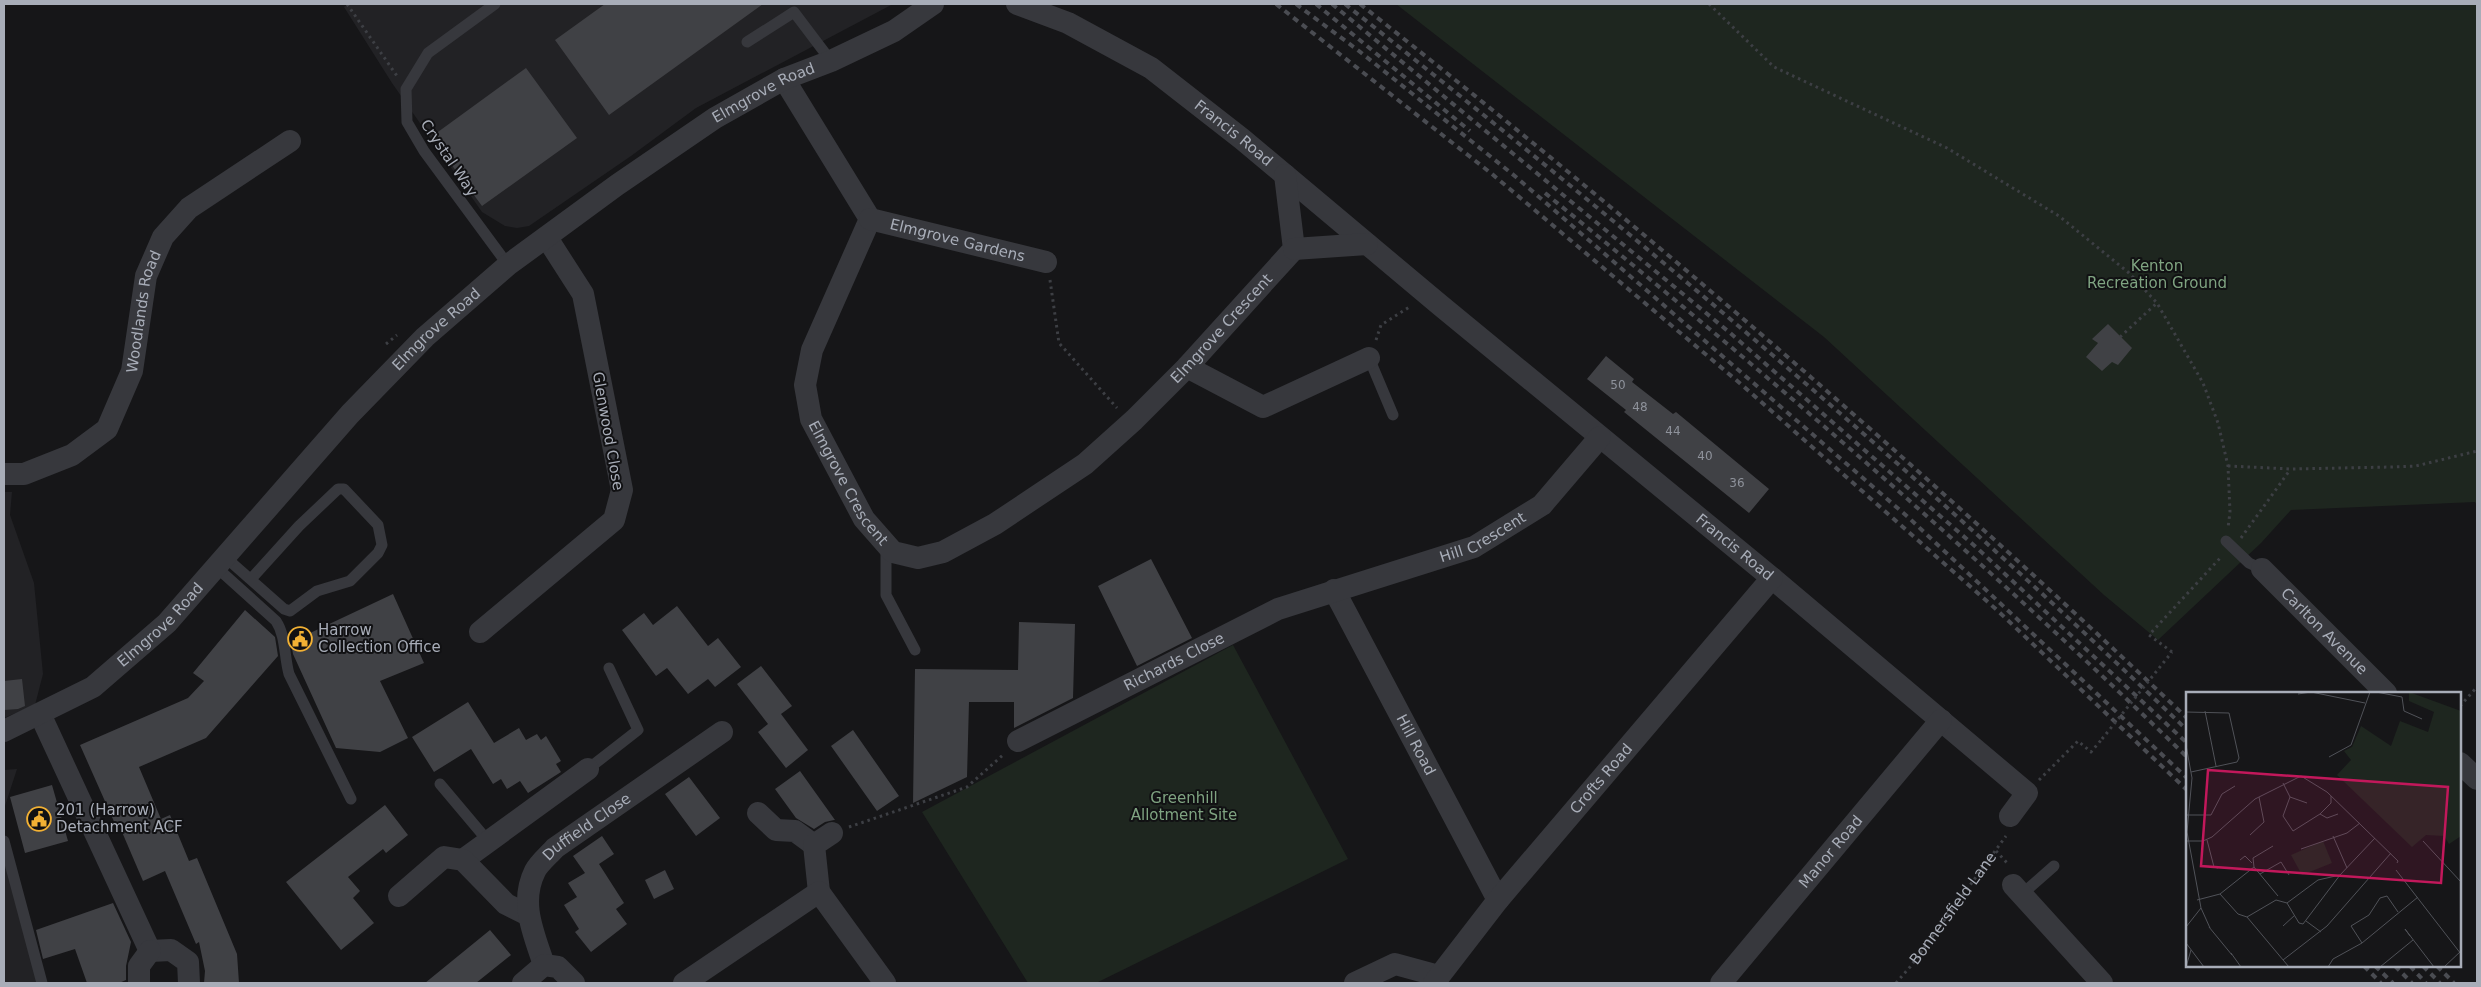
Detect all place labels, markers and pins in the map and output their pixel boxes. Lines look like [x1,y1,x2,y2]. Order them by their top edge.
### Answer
place label: Harrow Collection Office [318,621,441,656]
public building icon: Harrow Collection Office [287,626,313,652]
place label: 201 (Harrow) Detachment ACF [56,801,183,836]
public building icon: 201 (Harrow) Detachment ACF [26,806,52,832]

